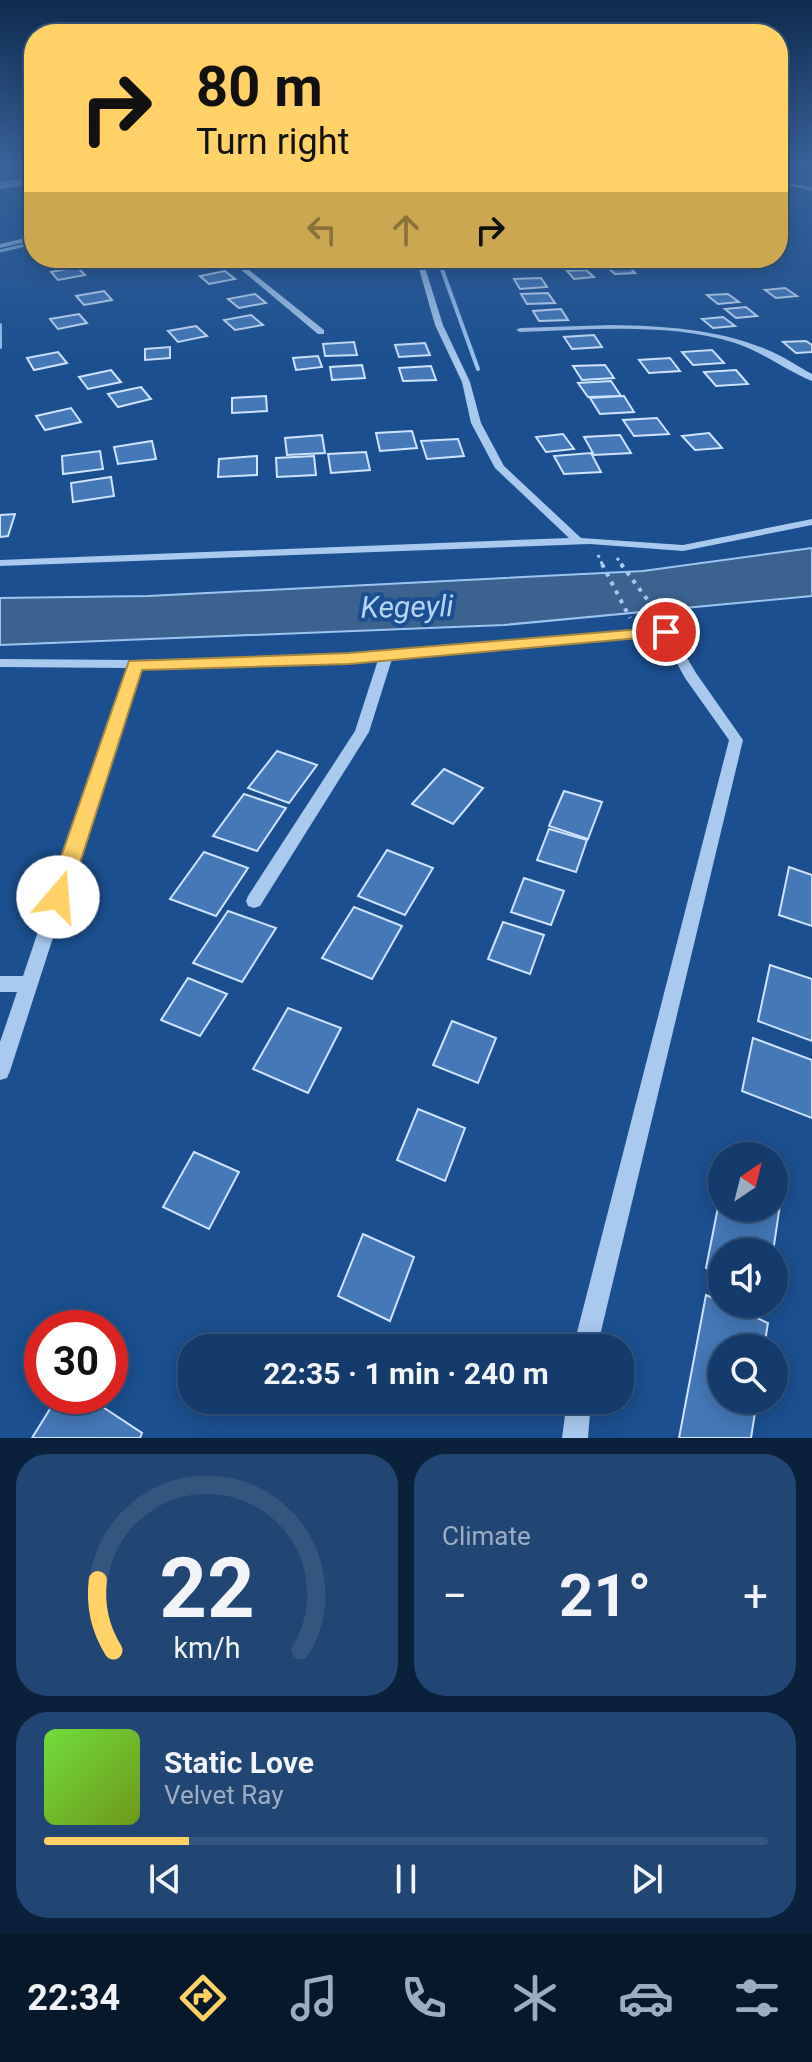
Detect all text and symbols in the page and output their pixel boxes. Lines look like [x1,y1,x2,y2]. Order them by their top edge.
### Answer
text: 80 m [196,54,323,120]
icon: right [64,56,168,160]
text: Turn right [196,121,349,163]
icon: left [300,208,344,252]
icon: ahead [384,208,428,252]
icon: right [468,208,512,252]
water label: Kegeyli [360,588,455,625]
pin [632,598,700,666]
icon: arrive [644,610,688,654]
position arrow [16,855,100,939]
north arrow [708,1142,788,1222]
map controls [708,1142,788,1414]
button: sound [708,1238,788,1318]
speed limit sign: 30 [24,1310,128,1414]
button: search [708,1334,788,1414]
text: 22:35 · 1 min · 240 m [263,1356,549,1391]
text: Climate [442,1521,531,1551]
text: 22 [159,1540,255,1637]
text: 21° [559,1560,651,1631]
text: − [442,1570,467,1622]
text: + [743,1570,768,1622]
text: km/h [173,1631,241,1665]
text: Static Love [164,1745,314,1780]
text: Velvet Ray [164,1780,284,1810]
icon: previous [143,1857,187,1901]
icon: pause [384,1857,428,1901]
icon: next [625,1857,669,1901]
icon: directions [175,1970,231,2026]
icon: music [286,1970,342,2026]
icon: phone [396,1970,452,2026]
icon: climate [507,1970,563,2026]
icon: car [618,1970,674,2026]
icon: filters [729,1970,785,2026]
text: 22:34 [27,1977,120,2019]

